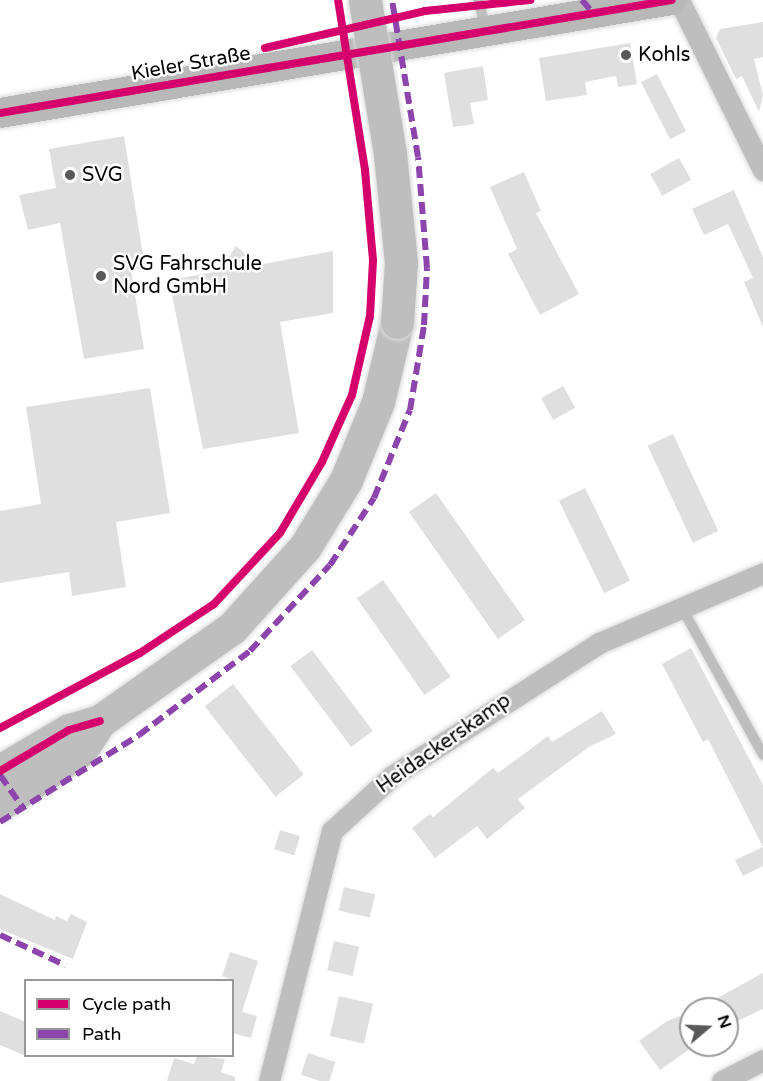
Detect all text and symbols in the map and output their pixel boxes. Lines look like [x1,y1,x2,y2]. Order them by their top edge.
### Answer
street label: Kieler Straße [129,42,253,86]
place label: Kohls [638,43,690,67]
marker: Kohls [619,48,633,62]
place label: SVG [82,163,123,187]
marker: SVG [63,168,77,182]
place label: SVG Fahrschule Nord GmbH [113,252,262,299]
marker: SVG Fahrschule Nord GmbH [94,269,108,283]
street label: Heidackerskamp [372,689,516,799]
legend [24,979,234,1057]
text: Cycle path [82,993,171,1015]
north arrow [679,997,739,1057]
text: N [713,1012,736,1031]
text: Path [82,1023,121,1045]

